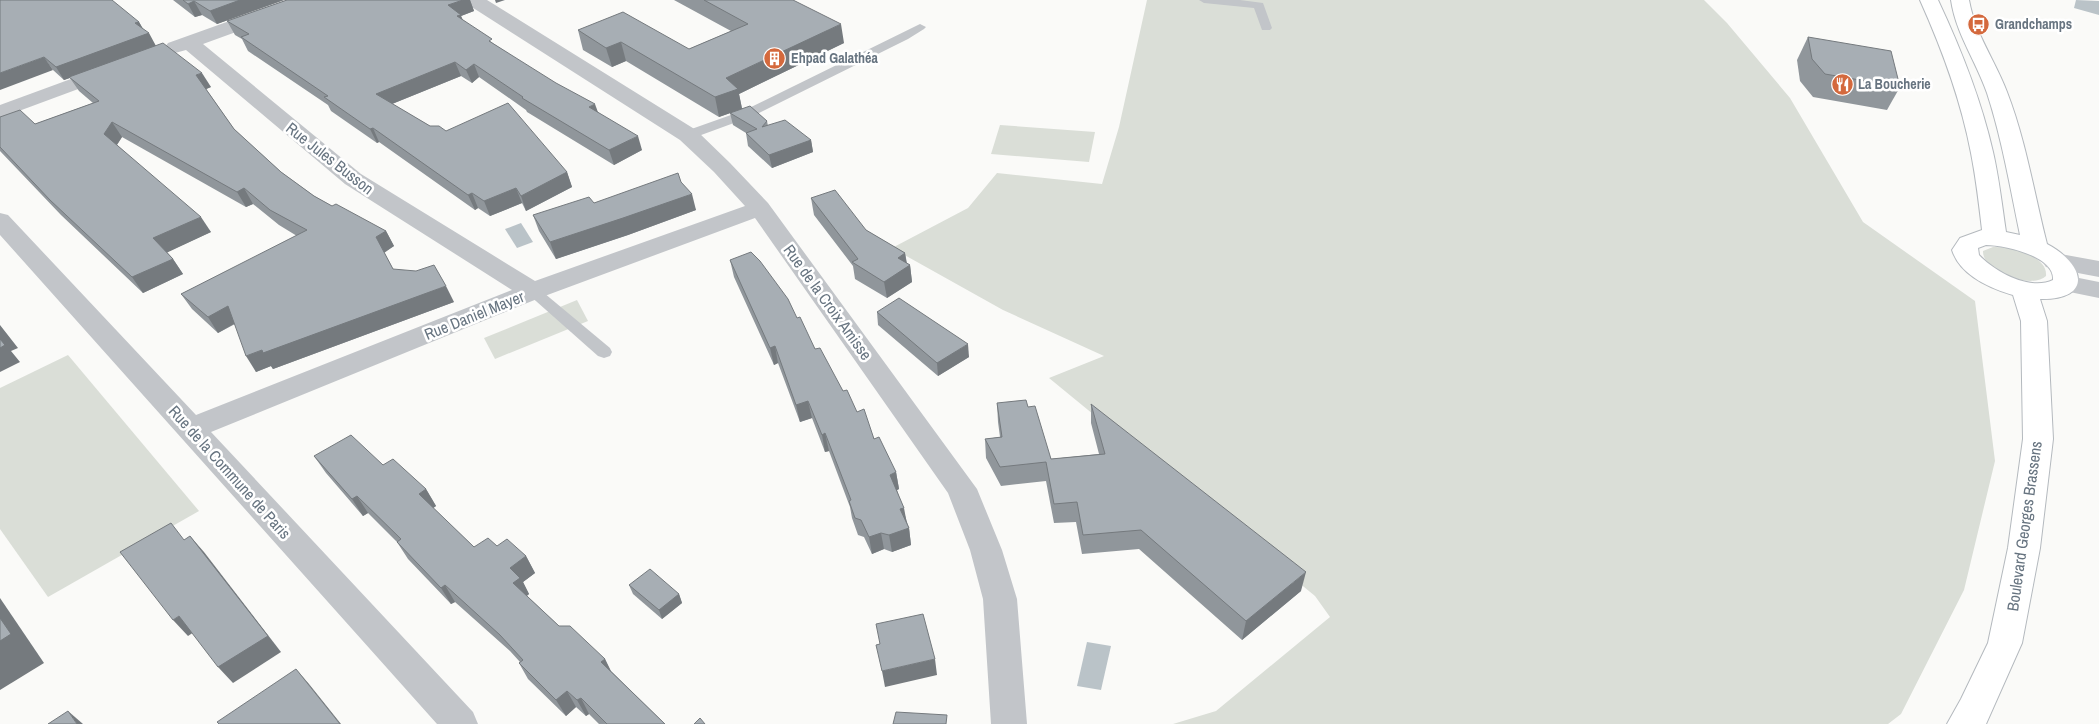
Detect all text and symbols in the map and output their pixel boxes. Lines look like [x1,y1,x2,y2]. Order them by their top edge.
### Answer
bus stop icon: Grandchamps [1967,12,1991,36]
place label: Grandchamps [1995,15,2072,33]
building icon: Ehpad Galathéa [763,46,787,70]
place label: Ehpad Galathéa [791,49,878,67]
restaurant icon: La Boucherie [1830,72,1854,96]
place label: La Boucherie [1858,75,1931,93]
street label: Rue Jules Busson [282,117,378,199]
street label: Rue de la Croix Amisse [779,240,877,364]
street label: Rue Daniel Mayer [421,285,528,345]
street label: Rue de la Commune de Paris [164,400,296,544]
street label: Boulevard Georges Brassens [2001,440,2047,612]

